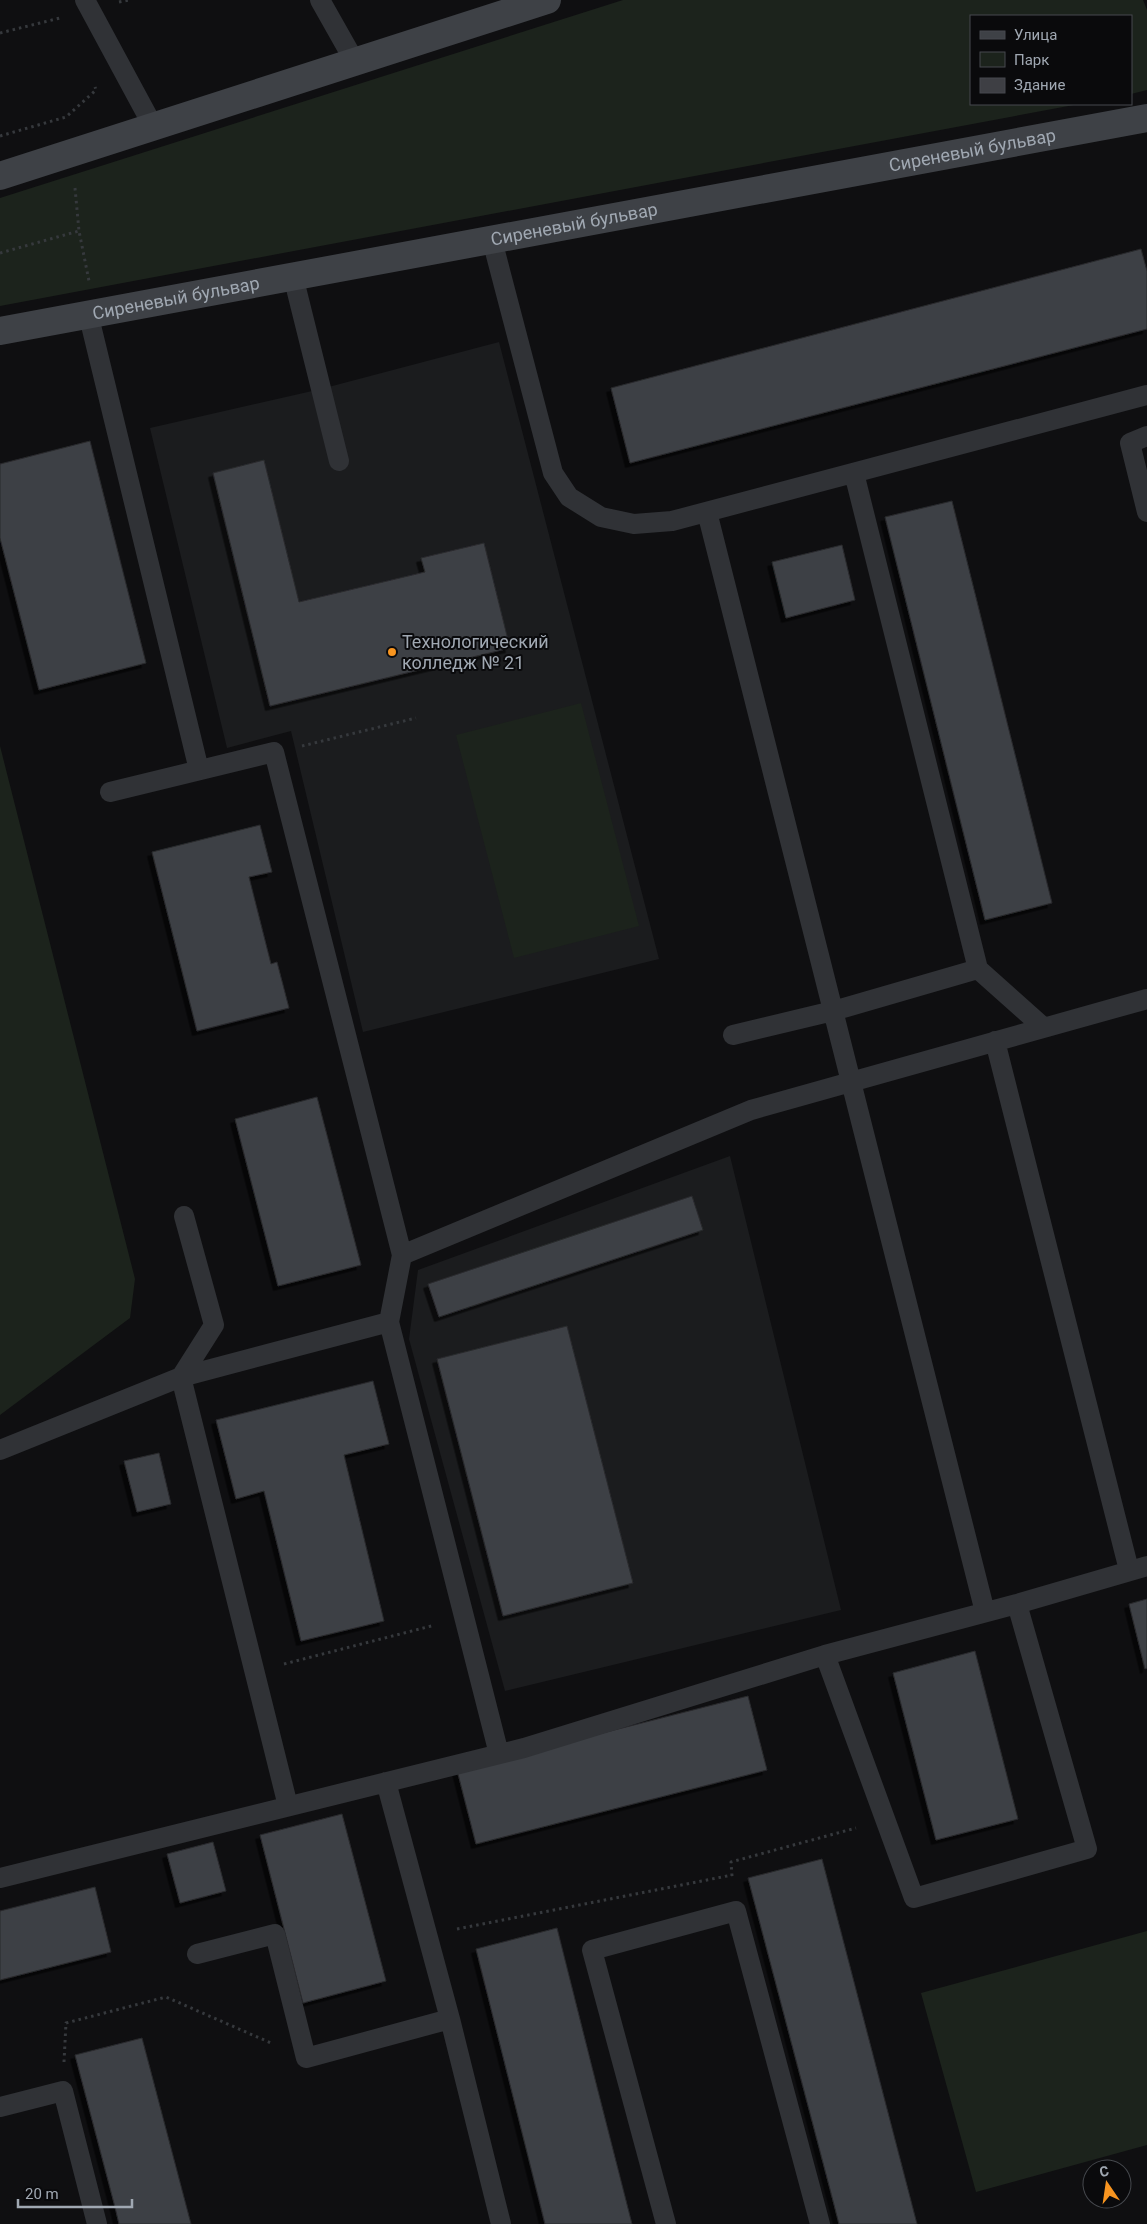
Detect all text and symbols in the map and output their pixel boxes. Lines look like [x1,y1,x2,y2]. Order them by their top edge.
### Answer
legend [970,15,1132,105]
text: Улица [1014,26,1057,44]
text: Парк [1014,51,1049,69]
text: Здание [1014,76,1065,94]
street label: Сиреневый бульвар [887,124,1057,176]
street label: Сиреневый бульвар [489,198,659,250]
street label: Сиреневый бульвар [91,272,261,324]
place label: Технологический колледж № 21 [402,631,549,673]
marker: Технологический колледж № 21 [386,646,398,658]
north arrow [1082,2159,1132,2209]
text: С [1098,2163,1110,2180]
scale bar [18,2176,131,2208]
text: 20 m [25,2185,59,2203]

